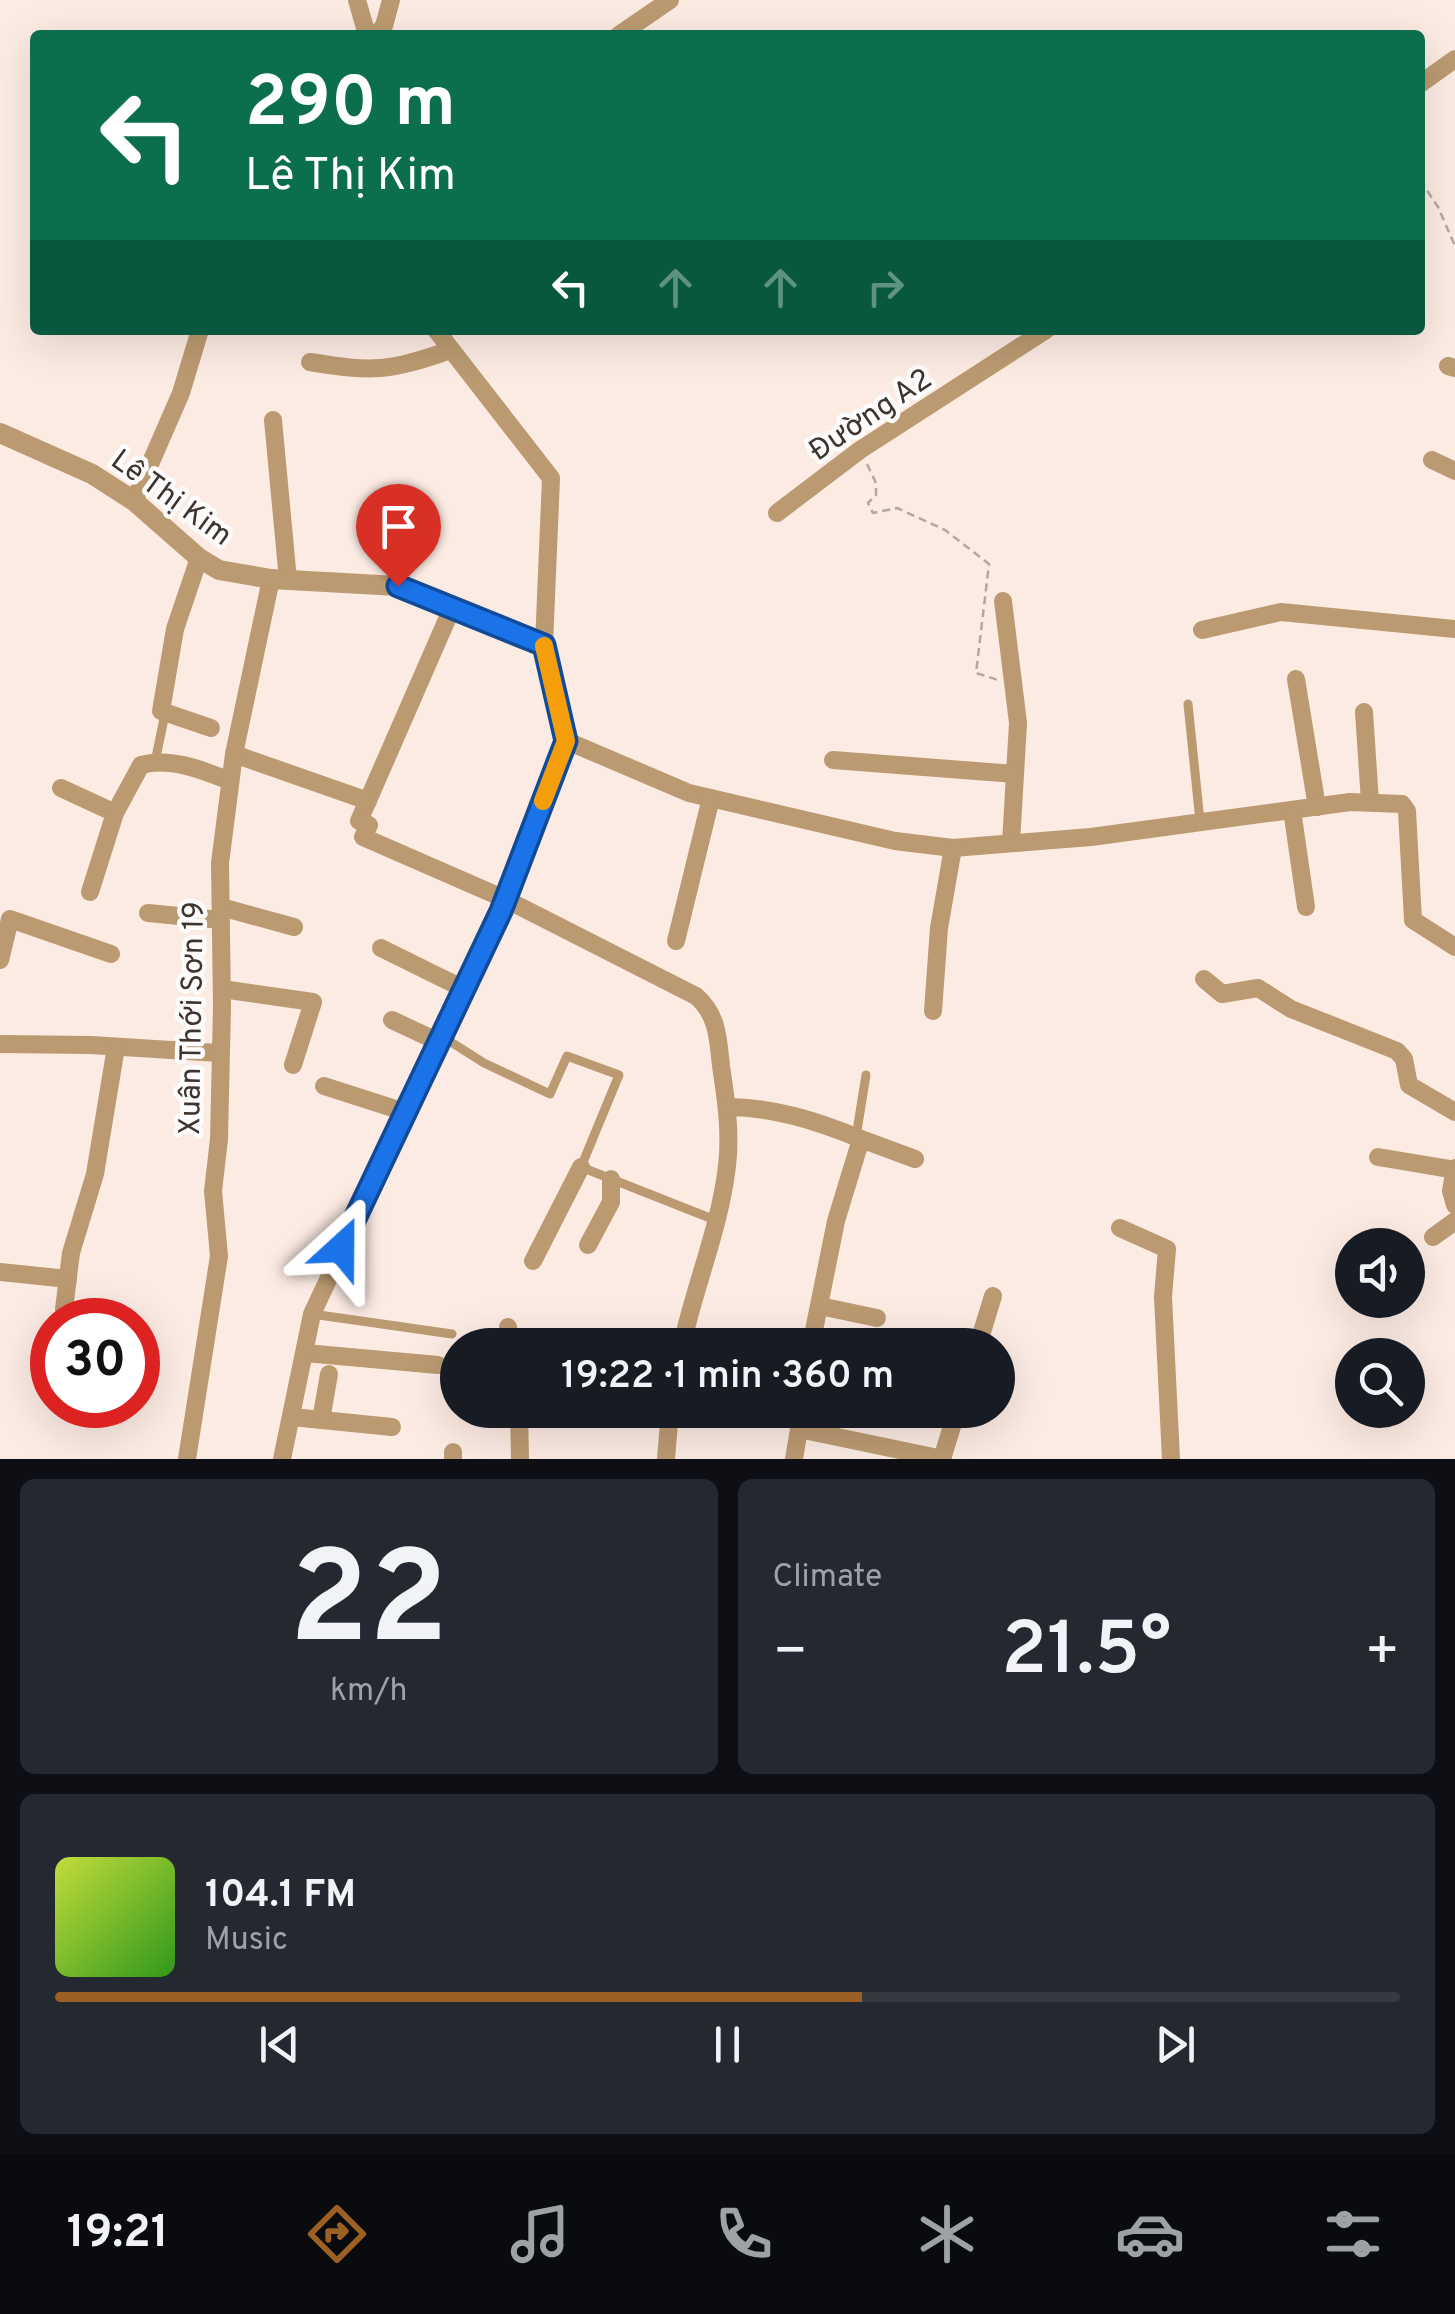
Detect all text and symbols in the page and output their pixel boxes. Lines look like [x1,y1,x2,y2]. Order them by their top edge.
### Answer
text: 290 m [245,62,456,151]
icon: left [80,70,210,200]
text: Lê Thị Kim [245,149,456,206]
icon: left [543,260,598,315]
icon: ahead [648,260,703,315]
icon: ahead [753,260,808,315]
icon: right [858,260,913,315]
street label: Đường A2 [803,362,940,471]
street label: Lê Thị Kim [103,443,238,555]
pin [356,484,441,587]
icon: arrive [371,499,426,554]
street label: Xuân Thới Sơn 19 [173,901,214,1135]
position arrow [289,1196,393,1300]
map controls [1335,1228,1425,1428]
button: sound [1335,1228,1425,1318]
speed limit sign: 30 [30,1298,160,1428]
button: search [1335,1338,1425,1428]
text: 19:22 · 1 min · 360 m [561,1353,894,1402]
text: 22 [289,1524,448,1689]
text: Climate [773,1558,882,1598]
text: 21.5° [1001,1606,1171,1701]
text: − [773,1619,808,1689]
text: + [1365,1619,1400,1689]
text: km/h [330,1672,408,1712]
text: 104.1 FM [205,1872,356,1921]
text: Music [205,1921,288,1961]
icon: previous [252,2017,307,2072]
icon: pause [700,2017,755,2072]
icon: next [1148,2017,1203,2072]
icon: directions [302,2199,372,2269]
icon: music [505,2199,575,2269]
icon: phone [709,2199,779,2269]
icon: climate [912,2199,982,2269]
icon: car [1115,2199,1185,2269]
icon: filters [1318,2199,1388,2269]
text: 19:21 [67,2206,169,2263]

